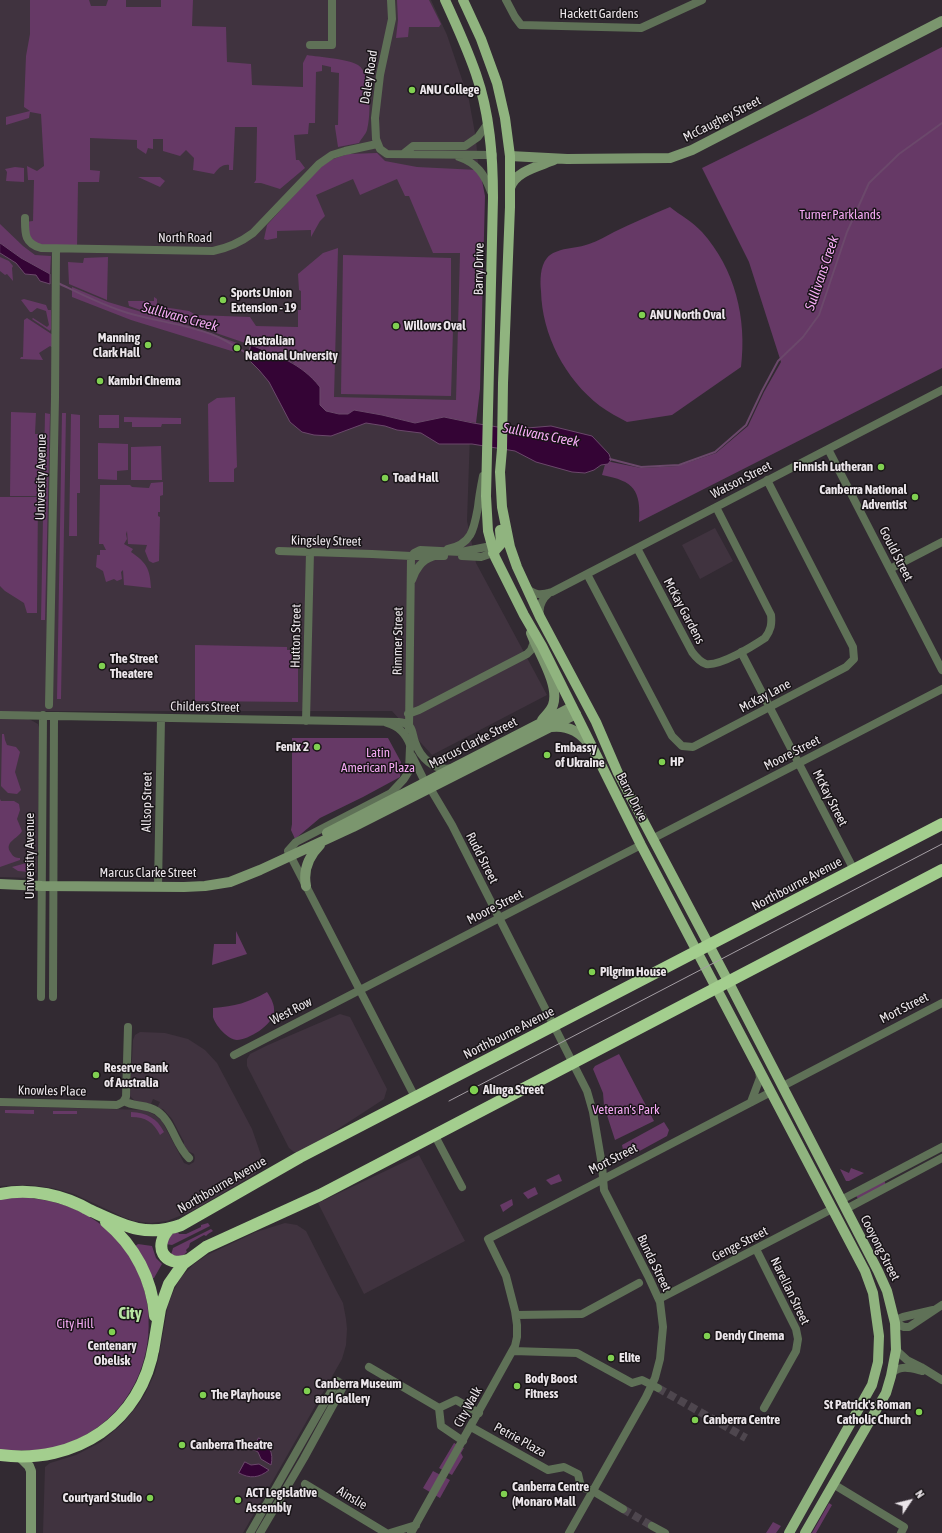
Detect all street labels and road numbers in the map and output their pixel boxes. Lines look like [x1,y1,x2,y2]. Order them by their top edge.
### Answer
street label: Hackett Gardens [560,6,638,22]
street label: Daley Road [357,49,381,105]
street label: McCaughey Street [681,93,763,145]
street label: North Road [158,230,212,246]
street label: Barry Drive [471,243,487,295]
street label: University Avenue [32,434,50,520]
street label: Watson Street [708,458,774,502]
street label: Gould Street [876,524,916,584]
street label: Kingsley Street [291,533,361,549]
street label: McKay Gardens [660,575,708,647]
street label: Hutton Street [288,604,304,668]
street label: Rimmer Street [390,607,406,675]
street label: McKay Lane [737,676,793,716]
street label: Childers Street [170,699,240,715]
street label: Marcus Clarke Street [426,714,520,772]
street label: Moore Street [761,732,823,774]
street label: McKay Street [809,767,851,829]
street label: Barry Drive [613,770,651,824]
street label: Allsop Street [139,772,155,832]
street label: University Avenue [22,813,38,899]
street label: Rudd Street [462,830,502,886]
street label: Northbourne Avenue [749,854,845,914]
street label: Marcus Clarke Street [100,865,196,881]
street label: Moore Street [464,886,526,928]
street label: Mort Street [877,989,931,1027]
street label: West Row [267,994,315,1028]
street label: Northbourne Avenue [461,1003,557,1063]
street label: Knowles Place [18,1083,86,1099]
street label: Mort Street [586,1140,640,1178]
street label: Northbourne Avenue [175,1153,269,1217]
street label: Cooyong Street [857,1213,903,1283]
street label: Genge Street [709,1223,771,1265]
street label: Bunda Street [634,1232,674,1294]
street label: Narellan Street [767,1255,813,1327]
street label: City Walk [451,1384,485,1430]
street label: Petrie Plaza [491,1419,549,1461]
street label: Ainslie [334,1483,370,1513]

